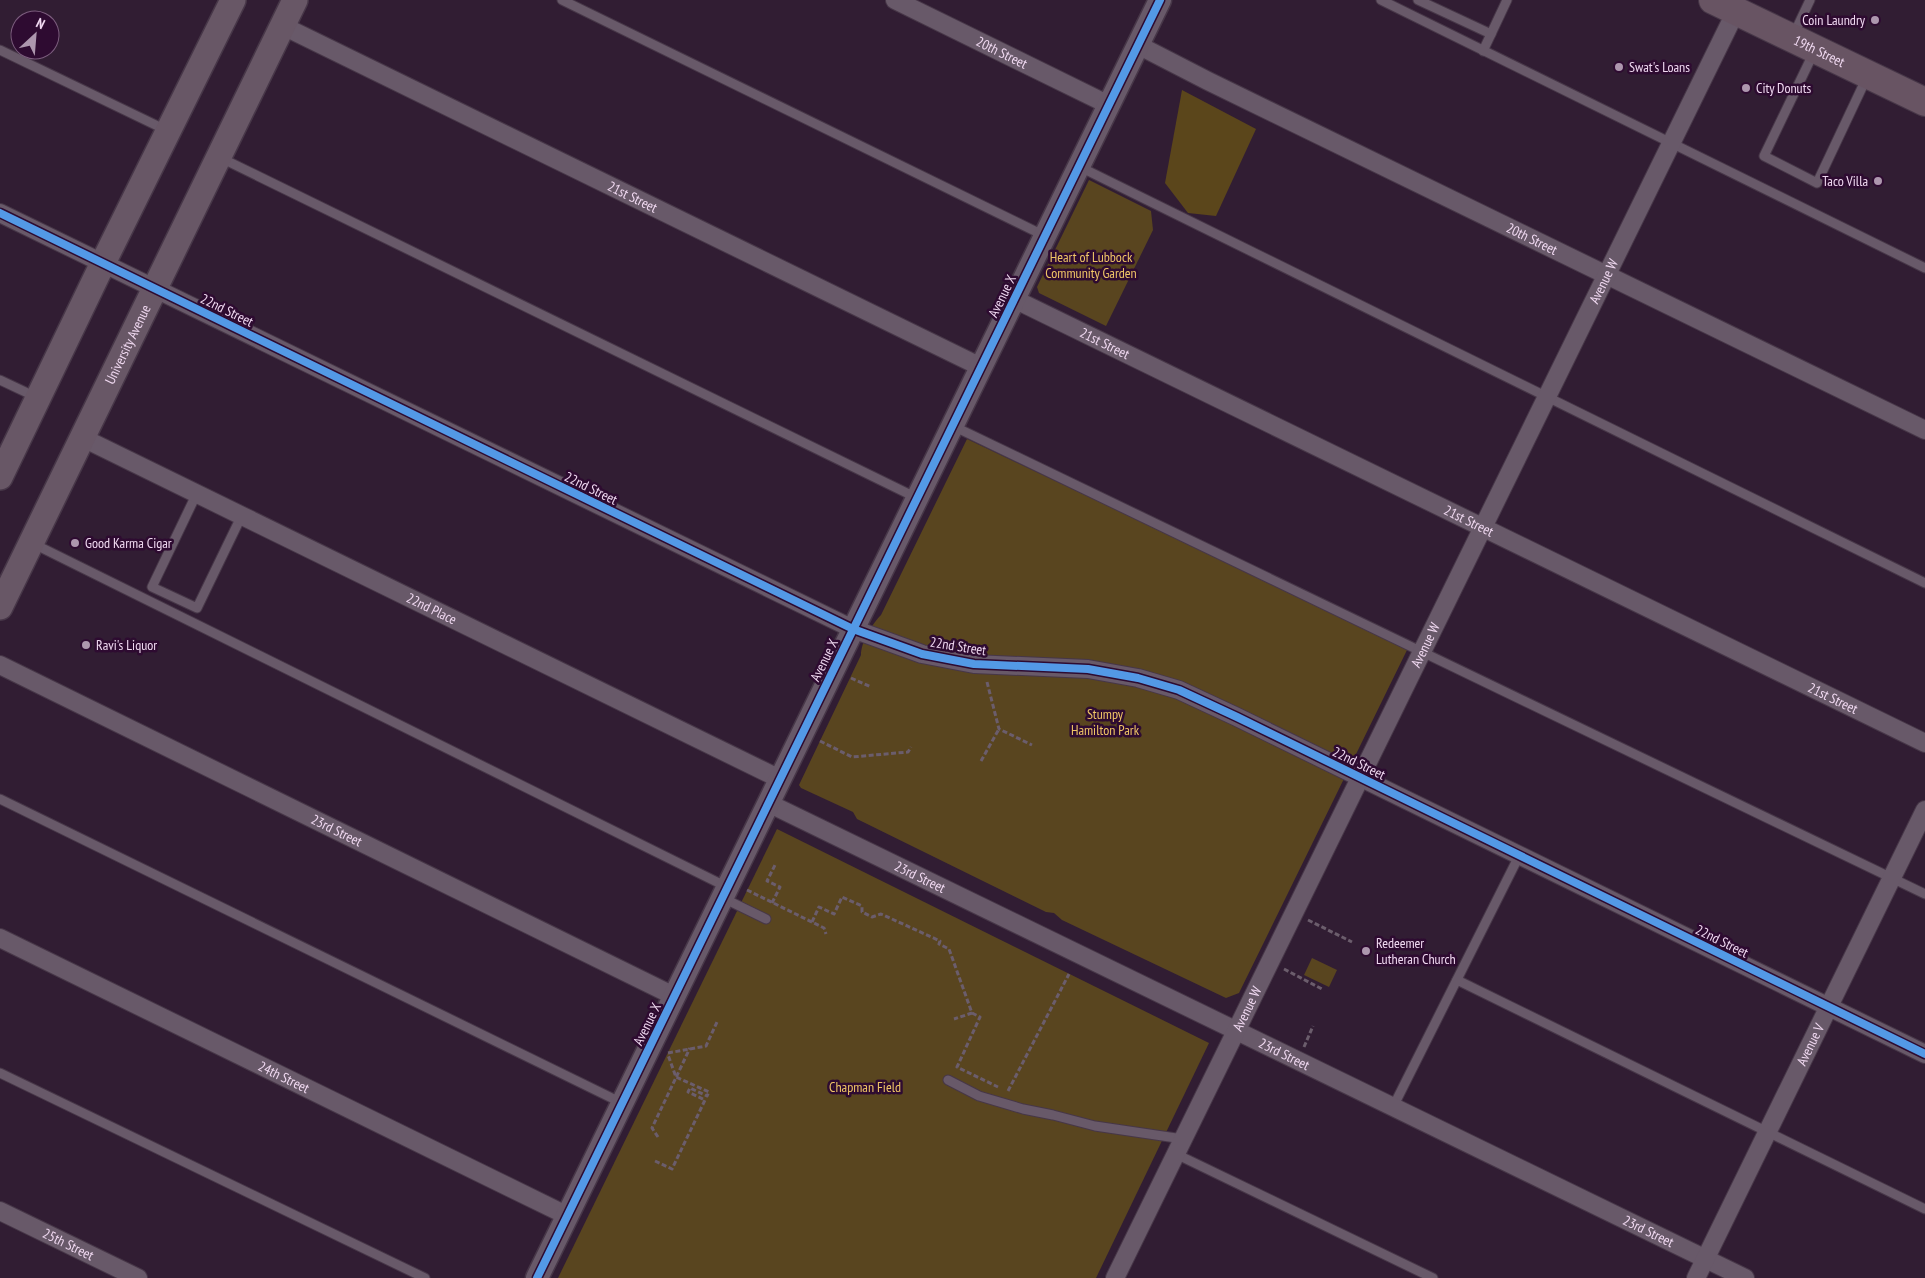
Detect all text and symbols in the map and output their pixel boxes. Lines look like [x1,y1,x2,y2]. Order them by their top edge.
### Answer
north arrow [10,10,60,60]
place label: Coin Laundry [1802,11,1866,29]
text: N [33,14,48,33]
marker: Coin Laundry [1869,14,1881,26]
street label: 19th Street [1791,31,1848,71]
street label: 20th Street [973,32,1030,73]
place label: Swat's Loans [1629,58,1690,76]
marker: Swat's Loans [1613,61,1625,73]
place label: City Donuts [1756,79,1812,97]
marker: City Donuts [1740,82,1752,94]
place label: Taco Villa [1822,172,1868,190]
marker: Taco Villa [1872,175,1884,187]
street label: 21st Street [605,177,661,217]
street label: 20th Street [1503,219,1561,259]
park label: Heart of Lubbock Community Garden [1045,248,1137,282]
street label: Avenue W [1585,255,1622,307]
street label: Avenue X [984,272,1020,320]
street label: 22nd Street [198,289,257,331]
street label: University Avenue [101,302,155,387]
street label: 21st Street [1077,324,1133,363]
street label: 22nd Street [562,467,621,509]
street label: 21st Street [1441,501,1497,540]
place label: Good Karma Cigar [85,534,172,552]
marker: Good Karma Cigar [69,537,81,549]
street label: 22nd Place [404,589,460,628]
street label: Avenue W [1407,619,1444,670]
street label: 22nd Street [929,633,988,659]
place label: Ravi's Liquor [96,636,157,654]
street label: Avenue X [806,636,842,684]
marker: Ravi's Liquor [80,639,92,651]
street label: 21st Street [1805,678,1861,718]
park label: Stumpy Hamilton Park [1071,705,1140,739]
street label: 22nd Street [1330,742,1389,784]
street label: 23rd Street [308,810,365,850]
street label: 23rd Street [892,857,949,897]
street label: 22nd Street [1693,920,1752,962]
place label: Redeemer Lutheran Church [1376,934,1456,968]
marker: Redeemer Lutheran Church [1360,945,1372,957]
street label: Avenue W [1228,983,1266,1034]
street label: Avenue X [629,1000,665,1048]
street label: Avenue V [1792,1020,1828,1068]
street label: 23rd Street [1256,1034,1313,1074]
street label: 24th Street [255,1057,312,1097]
park label: Chapman Field [829,1078,901,1096]
street label: 23rd Street [1620,1211,1677,1251]
street label: 25th Street [40,1224,97,1264]

